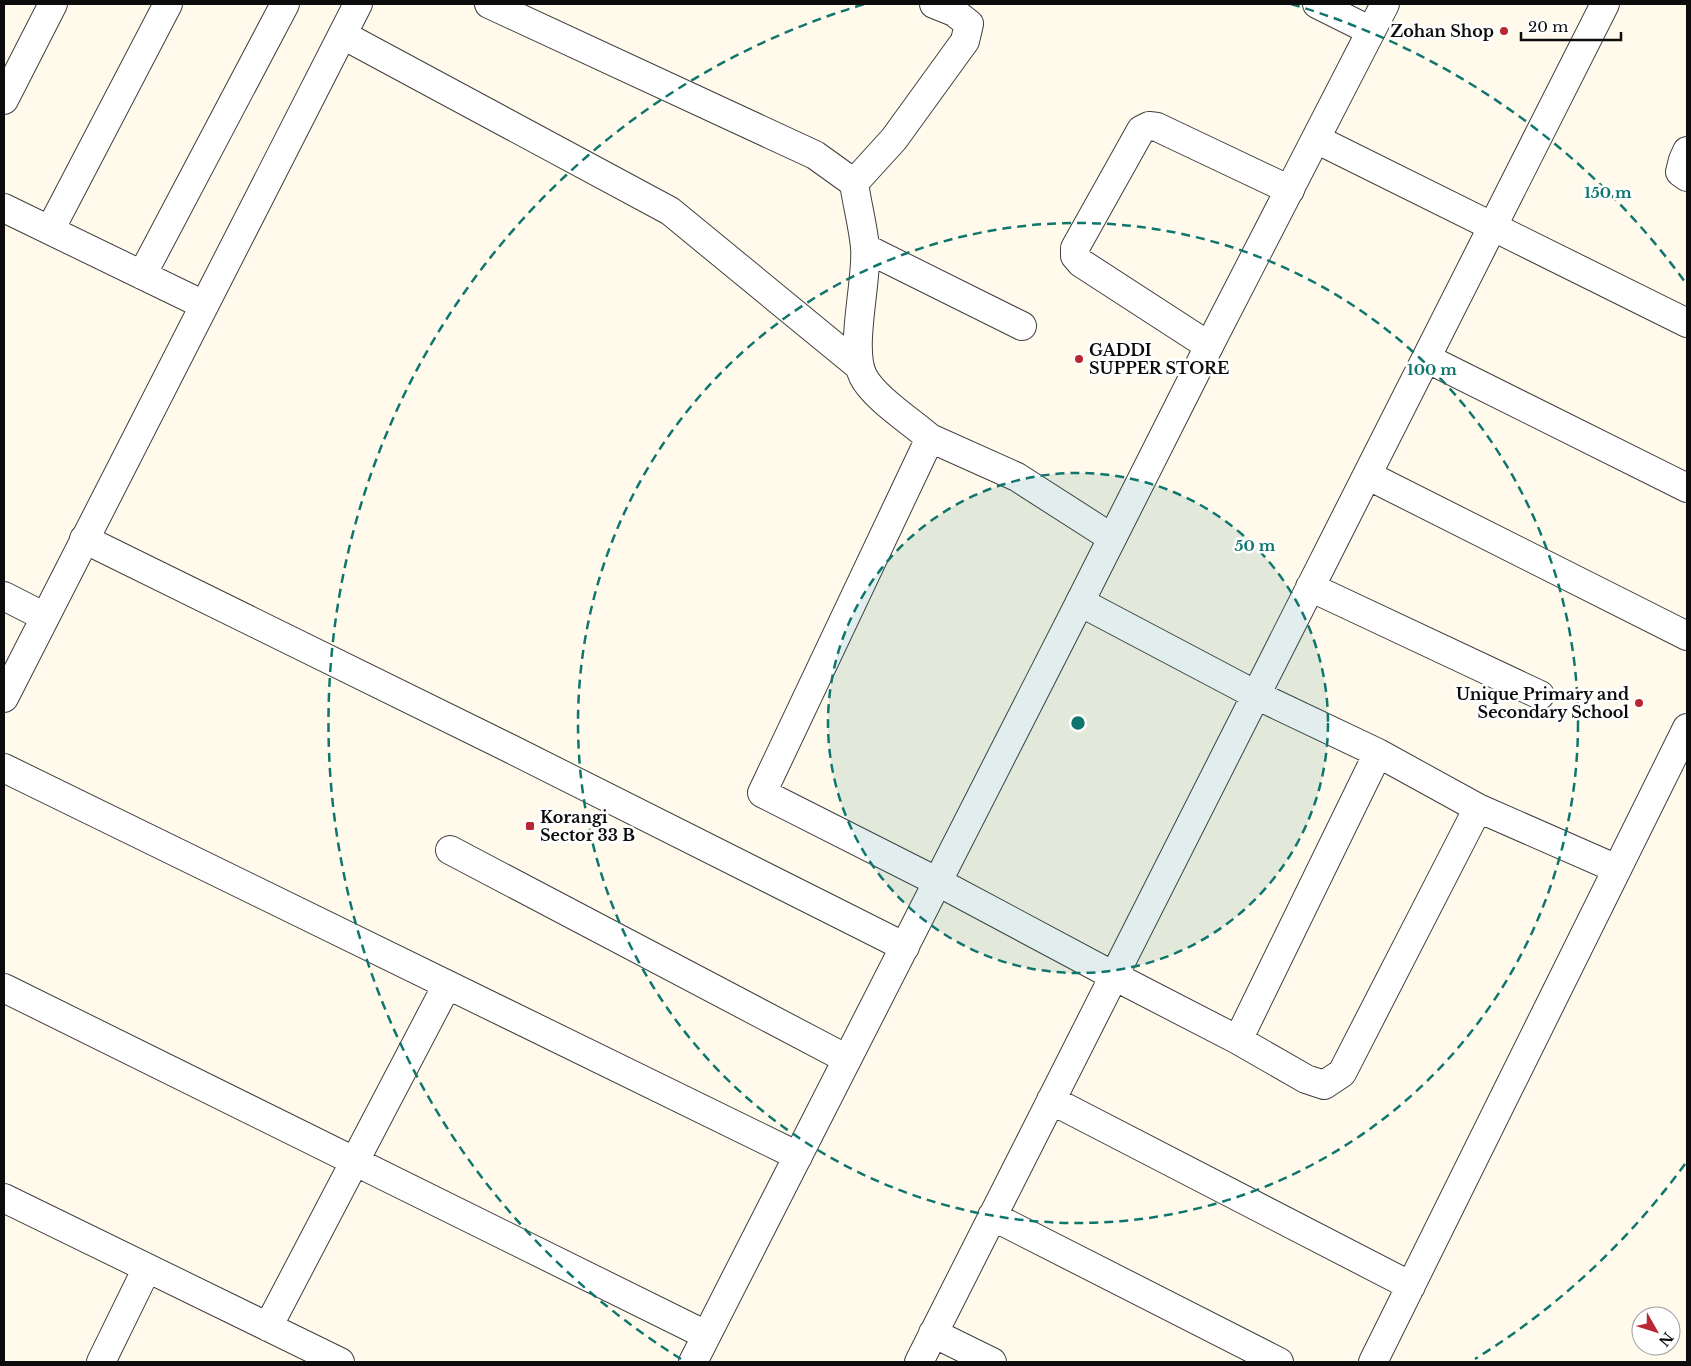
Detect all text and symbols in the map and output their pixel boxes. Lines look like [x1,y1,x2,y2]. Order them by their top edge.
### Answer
scale bar [1521,10,1621,42]
text: 20 m [1528,17,1568,36]
place label: Zohan Shop [1390,21,1494,41]
marker: Zohan Shop [1498,25,1510,37]
text: 150 m [1584,183,1632,202]
place label: GADDI SUPPER STORE [1089,340,1229,378]
marker: GADDI SUPPER STORE [1073,353,1085,365]
text: 100 m [1407,360,1457,379]
text: 50 m [1235,536,1276,555]
place label: Unique Primary and Secondary School [1456,684,1629,722]
marker: Unique Primary and Secondary School [1633,697,1645,709]
centre of rings [1069,714,1087,732]
place label: Korangi Sector 33 B [540,807,635,845]
marker: Korangi Sector 33 B [524,820,536,832]
north arrow [1631,1306,1681,1356]
text: N [1655,1328,1677,1350]

